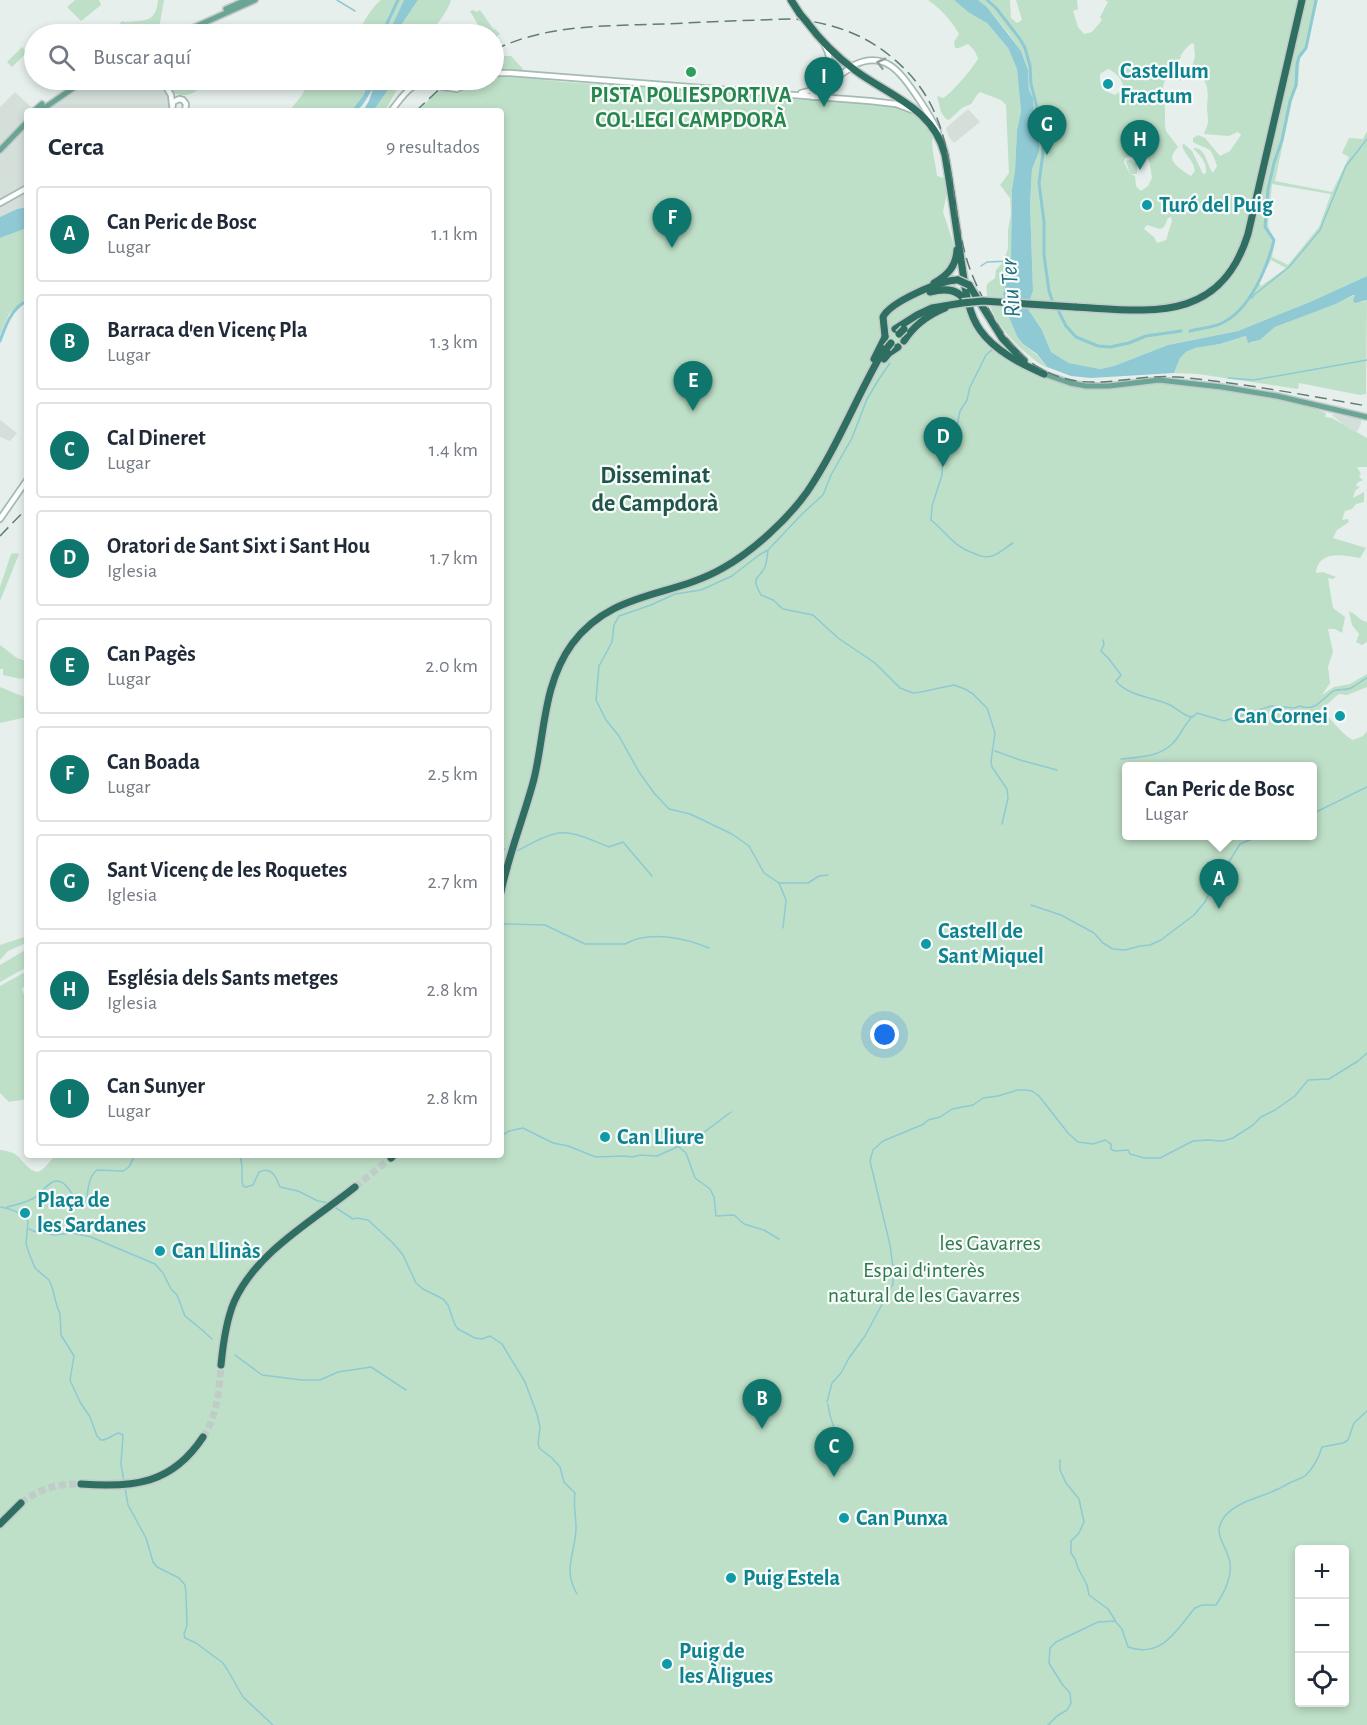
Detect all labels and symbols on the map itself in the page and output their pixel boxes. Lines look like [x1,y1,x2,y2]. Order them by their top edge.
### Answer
pin: I [804,57,844,107]
one-way arrow [876,58,887,70]
place label: Castellum Fractum [1120,60,1209,107]
marker: PISTA POLIESPORTIVA COL·LEGI CAMPDORÀ [684,65,698,79]
marker: Castellum Fractum [1101,77,1115,91]
place label: PISTA POLIESPORTIVA COL·LEGI CAMPDORÀ [590,84,792,131]
pin: G [1028,106,1066,155]
pin: H [1120,120,1160,170]
place label: Turó del Puig [1159,194,1274,216]
pin: F [652,198,692,248]
marker: Turó del Puig [1140,198,1154,212]
water label: Riu Ter [997,256,1025,318]
pin: E [674,362,712,411]
pin: D [924,418,962,467]
district label: Disseminat de Campdorà [591,464,719,516]
place label: Can Cornei [1234,705,1328,727]
marker: Can Cornei [1333,709,1347,723]
pin: A [1200,860,1238,909]
place label: Castell de Sant Miquel [938,920,1044,967]
marker: Castell de Sant Miquel [919,937,933,951]
your location [870,1020,899,1049]
place label: Can Lliure [617,1126,704,1148]
marker: Can Lliure [598,1130,612,1144]
place label: Plaça de les Sardanes [37,1189,146,1236]
marker: Plaça de les Sardanes [18,1206,32,1220]
park label: les Gavarres [939,1232,1041,1254]
place label: Can Llinàs [172,1240,261,1262]
marker: Can Llinàs [153,1244,167,1258]
park label: Espai d'interès natural de les Gavarres [828,1259,1020,1306]
pin: B [742,1380,782,1429]
pin: C [814,1428,854,1477]
place label: Can Punxa [856,1507,949,1529]
marker: Can Punxa [837,1511,851,1525]
place label: Puig Estela [743,1567,841,1589]
marker: Puig Estela [724,1571,738,1585]
place label: Puig de les Àligues [679,1640,773,1687]
marker: Puig de les Àligues [660,1657,674,1671]

